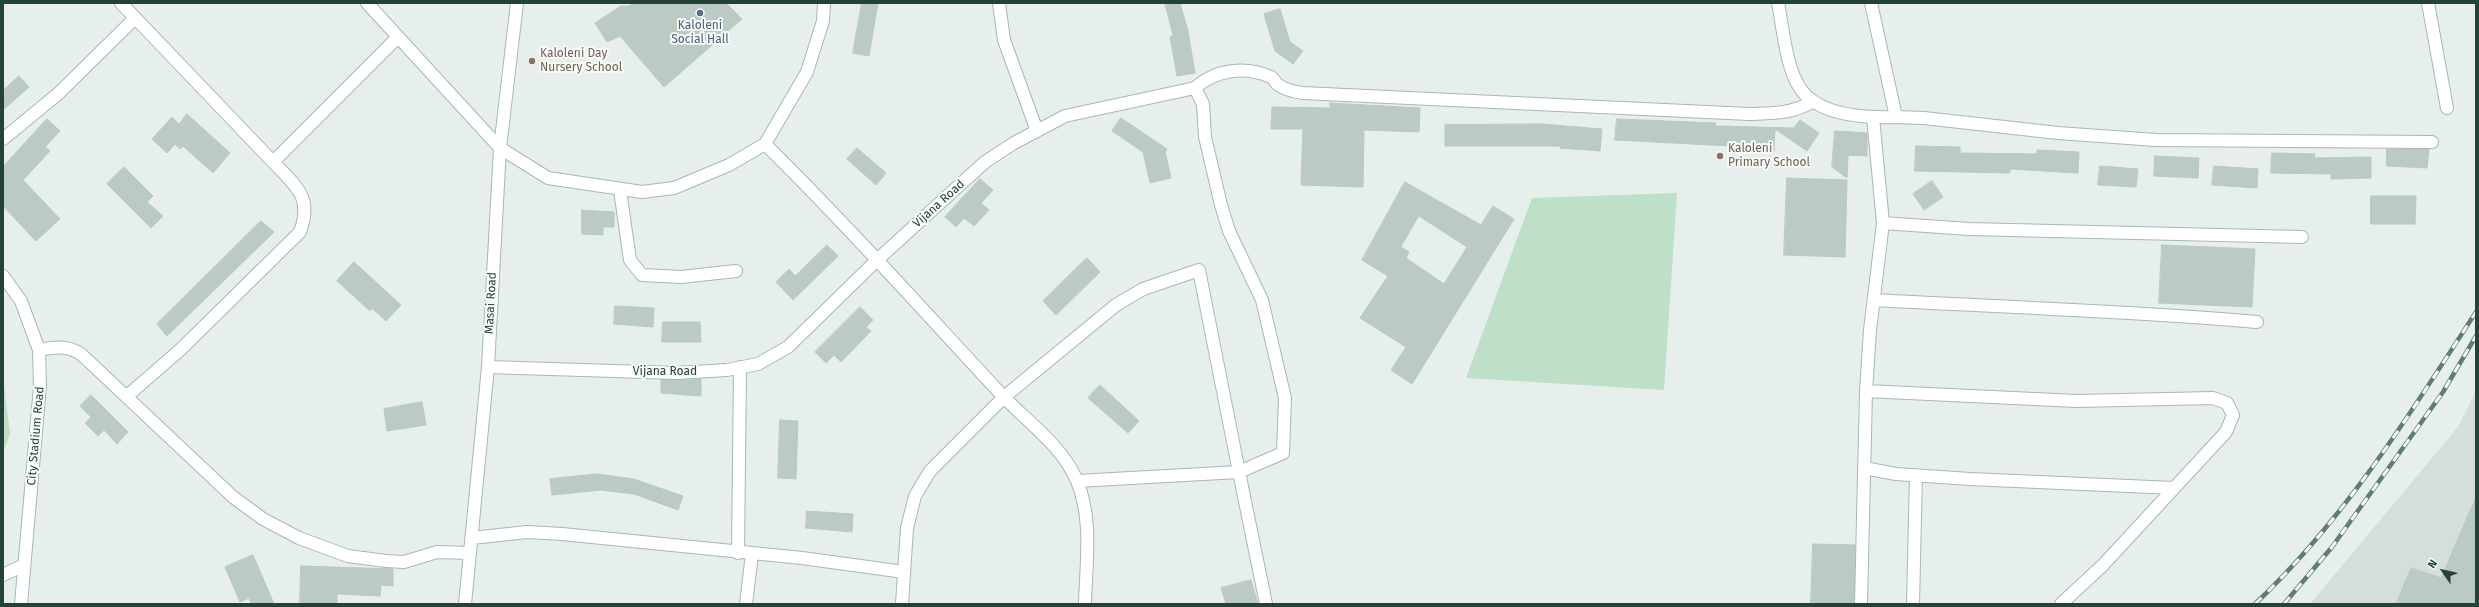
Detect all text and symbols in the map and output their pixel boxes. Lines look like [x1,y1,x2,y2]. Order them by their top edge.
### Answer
marker: Kaloleni Social Hall [695,8,705,18]
place label: Kaloleni Social Hall [671,19,729,47]
place label: Kaloleni Day Nursery School [540,47,622,75]
marker: Kaloleni Day Nursery School [527,56,537,66]
place label: Kaloleni Primary School [1728,142,1810,170]
marker: Kaloleni Primary School [1715,151,1725,161]
street label: Vijana Road [910,177,968,231]
street label: Masai Road [482,272,500,334]
street label: Vijana Road [633,365,697,379]
street label: City Stadium Road [24,386,48,486]
north arrow [2423,551,2463,591]
text: N [2425,557,2440,571]

